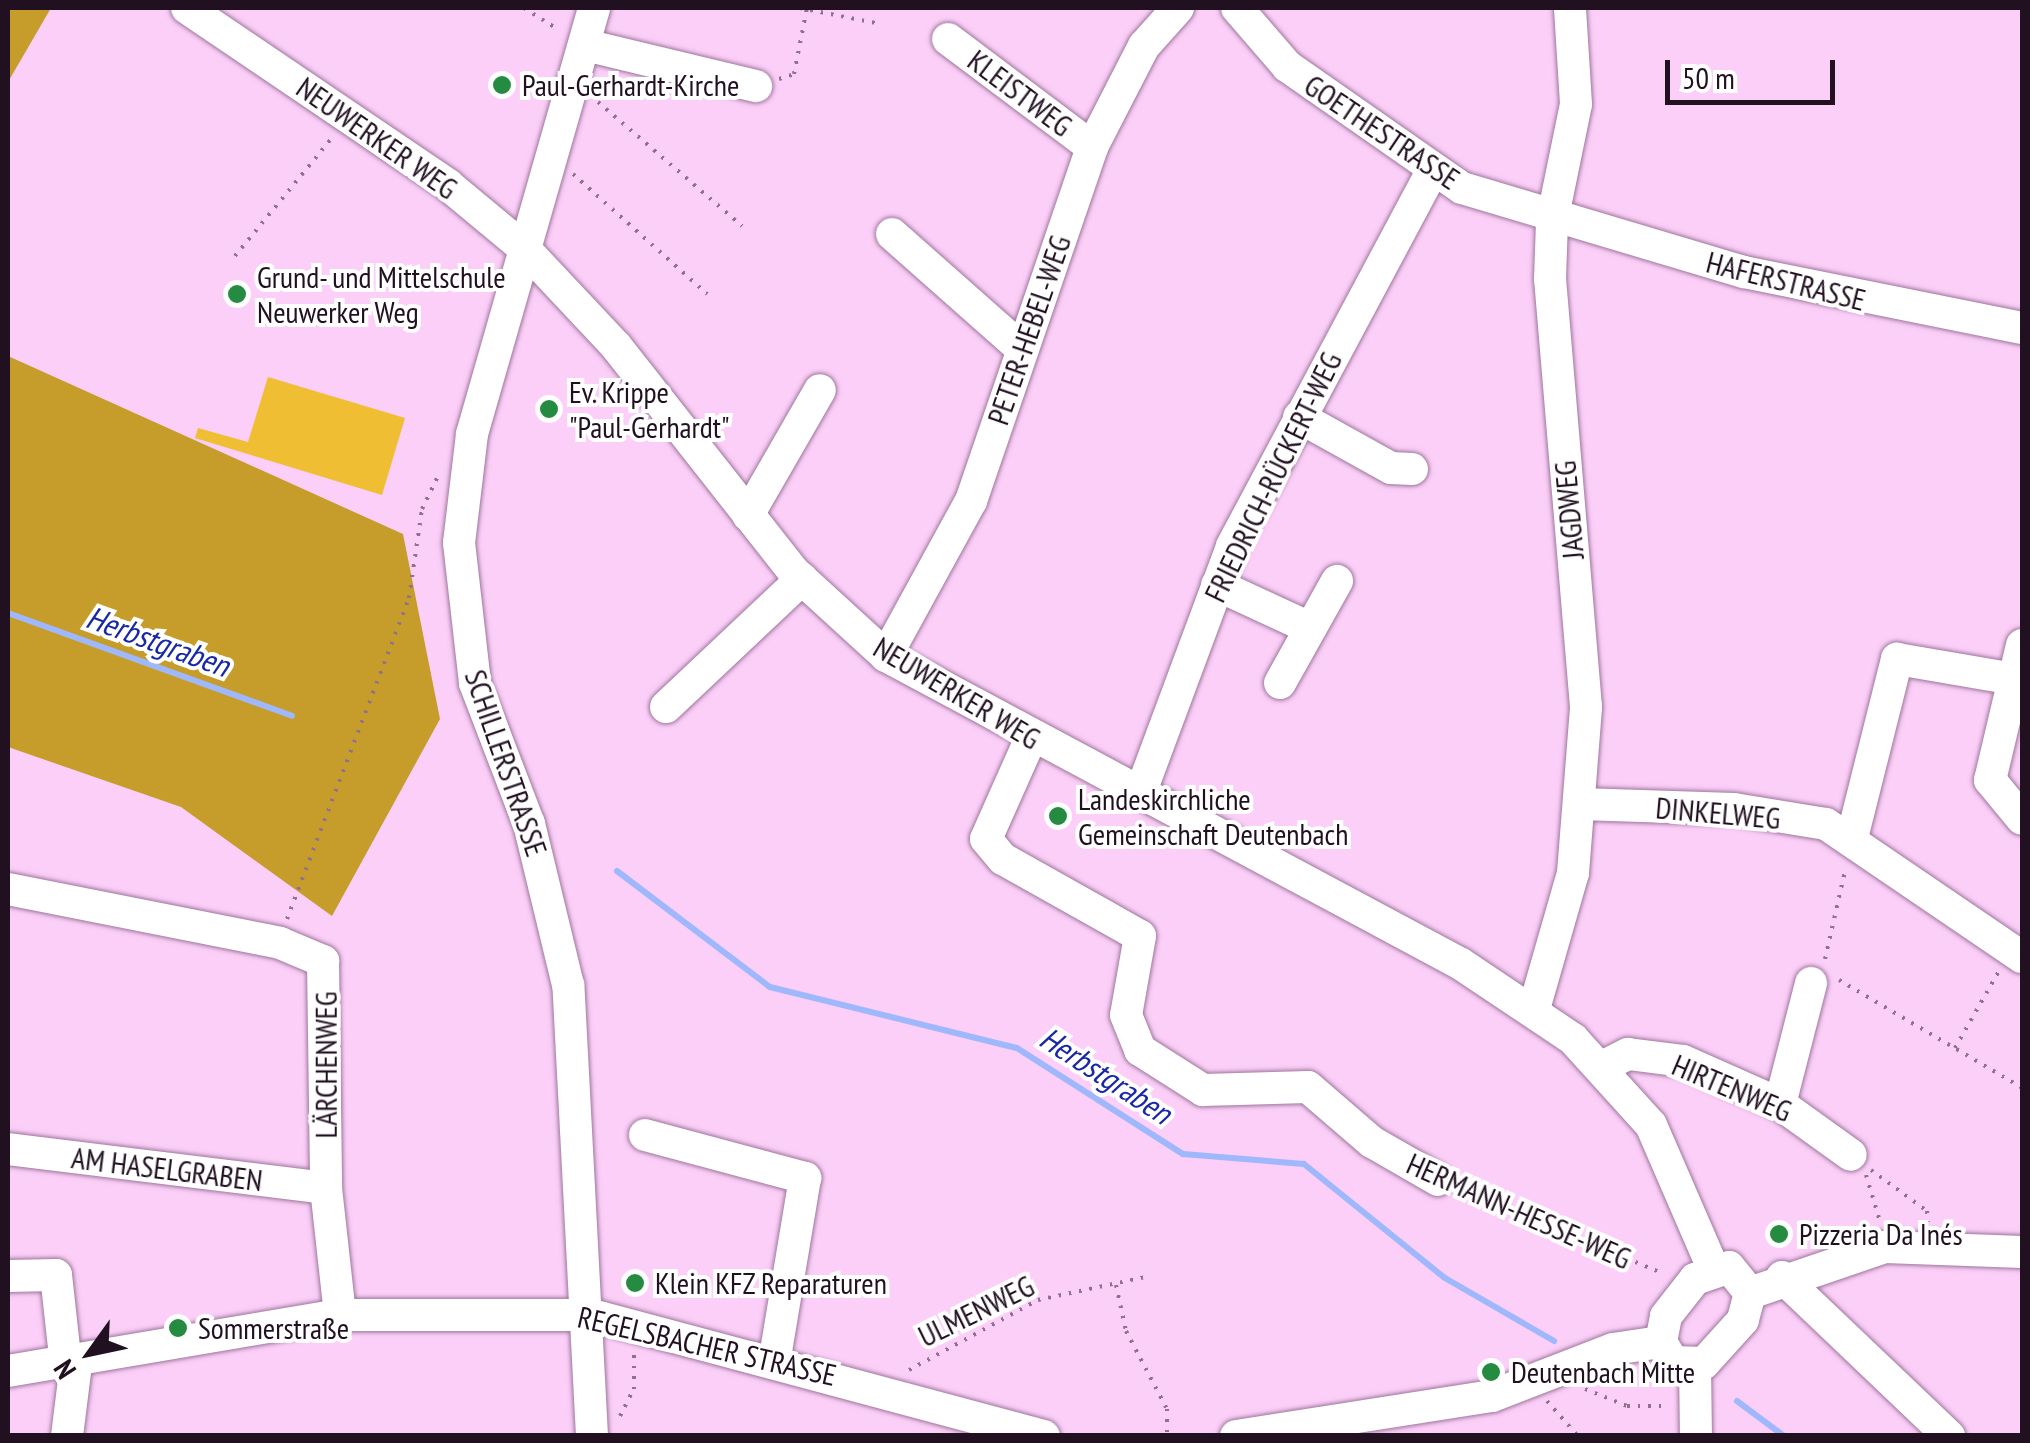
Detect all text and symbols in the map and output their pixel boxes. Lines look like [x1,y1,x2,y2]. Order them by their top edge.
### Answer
scale bar [1670,40,1840,102]
street label: KLEISTWEG [961,42,1079,144]
text: 50 m [1682,58,1735,97]
place label: Paul-Gerhardt-Kirche [522,67,739,103]
street label: GOETHESTRASSE [1298,67,1466,197]
street label: NEUWERKER WEG [290,69,464,207]
marker: Paul-Gerhardt-Kirche [491,74,513,96]
street label: PETER-HEBEL-WEG [980,231,1078,429]
street label: HAFERSTRASSE [1703,244,1869,318]
place label: Grund- und Mittelschule Neuwerker Weg [257,259,507,330]
marker: Grund- und Mittelschule Neuwerker Weg [226,283,248,305]
street label: FRIEDRICH-RÜCKERT-WEG [1197,346,1349,608]
place label: Ev. Krippe "Paul-Gerhardt" [569,374,730,444]
marker: Ev. Krippe "Paul-Gerhardt" [538,398,560,420]
street label: JAGDWEG [1547,459,1591,561]
water label: Herbstgraben [81,597,235,685]
street label: NEUWERKER WEG [867,629,1047,757]
street label: SCHILLERSTRASSE [457,665,555,861]
place label: Landeskirchliche Gemeinschaft Deutenbach [1078,781,1348,852]
street label: DINKELWEG [1654,790,1782,836]
marker: Landeskirchliche Gemeinschaft Deutenbach [1047,805,1069,827]
street label: LÄRCHENWEG [308,992,344,1138]
water label: Herbstgraben [1033,1018,1179,1132]
street label: HIRTENWEG [1667,1047,1797,1129]
street label: AM HASELGRABEN [69,1139,265,1199]
street label: HERMANN-HESSE-WEG [1401,1145,1637,1277]
place label: Pizzeria Da Inés [1799,1216,1963,1252]
marker: Pizzeria Da Inés [1768,1223,1790,1245]
place label: Klein KFZ Reparaturen [655,1265,888,1301]
street label: ULMENWEG [912,1268,1040,1354]
marker: Klein KFZ Reparaturen [624,1272,646,1294]
street label: REGELSBACHER STRASSE [574,1299,840,1393]
north arrow [40,1303,140,1403]
place label: Sommerstraße [198,1310,349,1346]
marker: Sommerstraße [167,1317,189,1339]
text: N [45,1353,84,1386]
place label: Deutenbach Mitte [1511,1354,1695,1390]
marker: Deutenbach Mitte [1480,1361,1502,1383]

